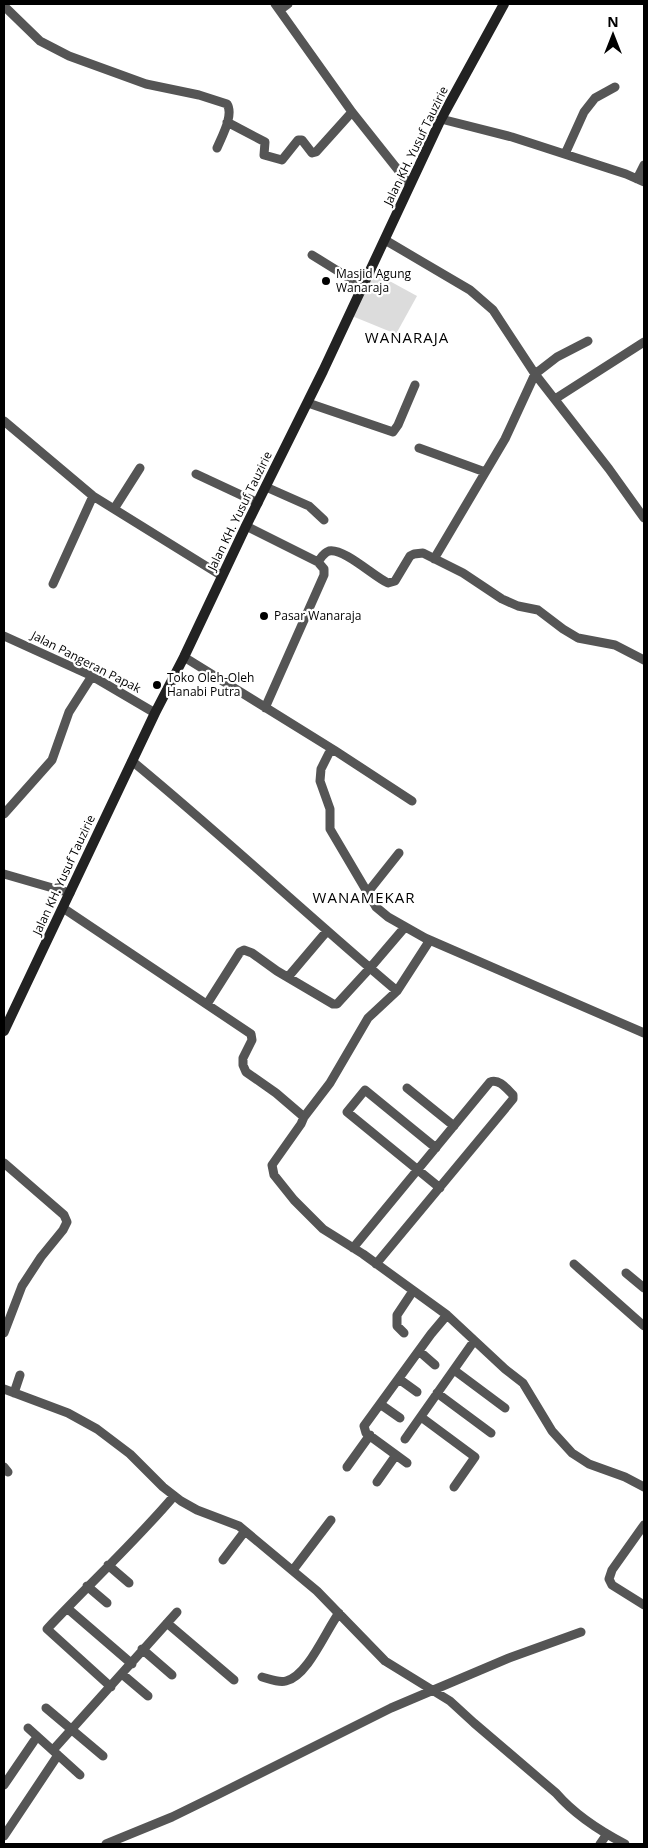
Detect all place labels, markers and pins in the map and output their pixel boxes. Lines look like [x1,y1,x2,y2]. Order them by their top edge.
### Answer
place label: Masjid Agung Wanaraja [336,265,412,296]
marker: Masjid Agung Wanaraja [320,275,332,287]
place label: Pasar Wanaraja [274,607,361,624]
marker: Pasar Wanaraja [258,610,270,622]
place label: Toko Oleh-Oleh Hanabi Putra [167,669,254,700]
marker: Toko Oleh-Oleh Hanabi Putra [151,679,163,691]

